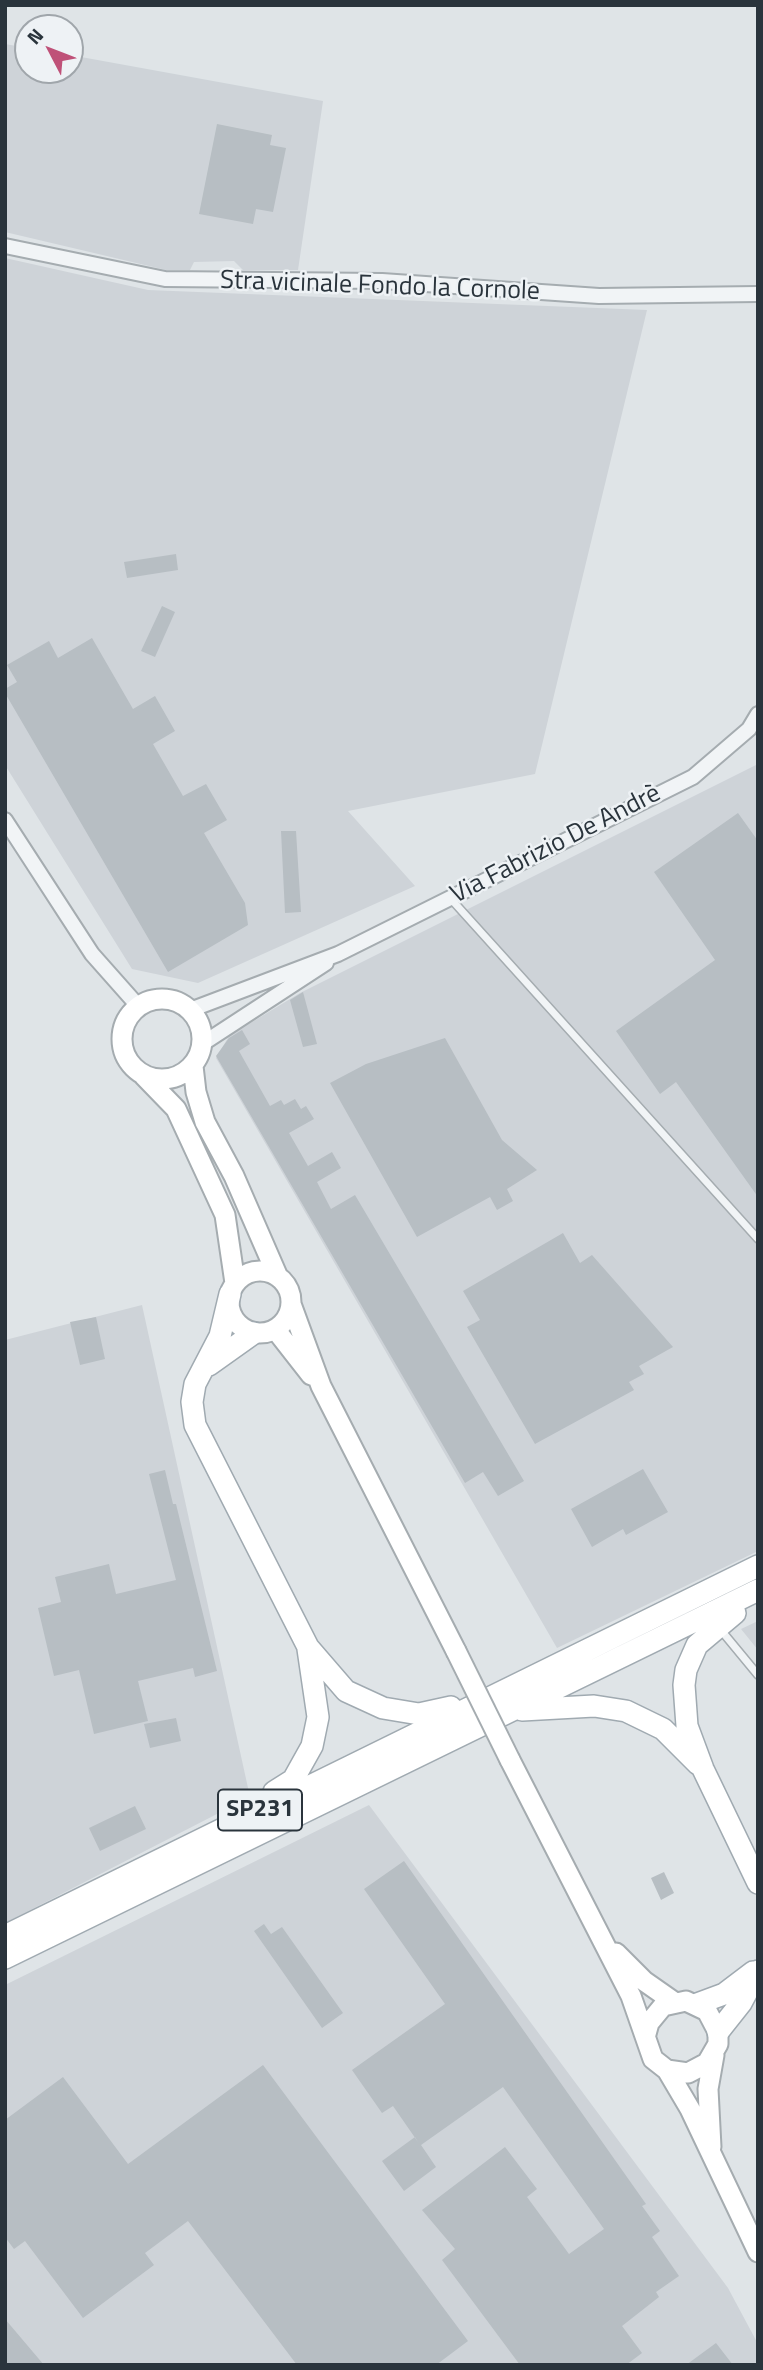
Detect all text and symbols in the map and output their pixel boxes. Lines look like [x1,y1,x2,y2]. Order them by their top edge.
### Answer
north arrow [14,14,84,84]
text: N [19,21,50,51]
street label: Stra vicinale Fondo la Cornole [220,266,540,308]
street label: Via Fabrizio De Andrè [446,779,666,911]
road number: SP231 [218,1790,302,1830]

